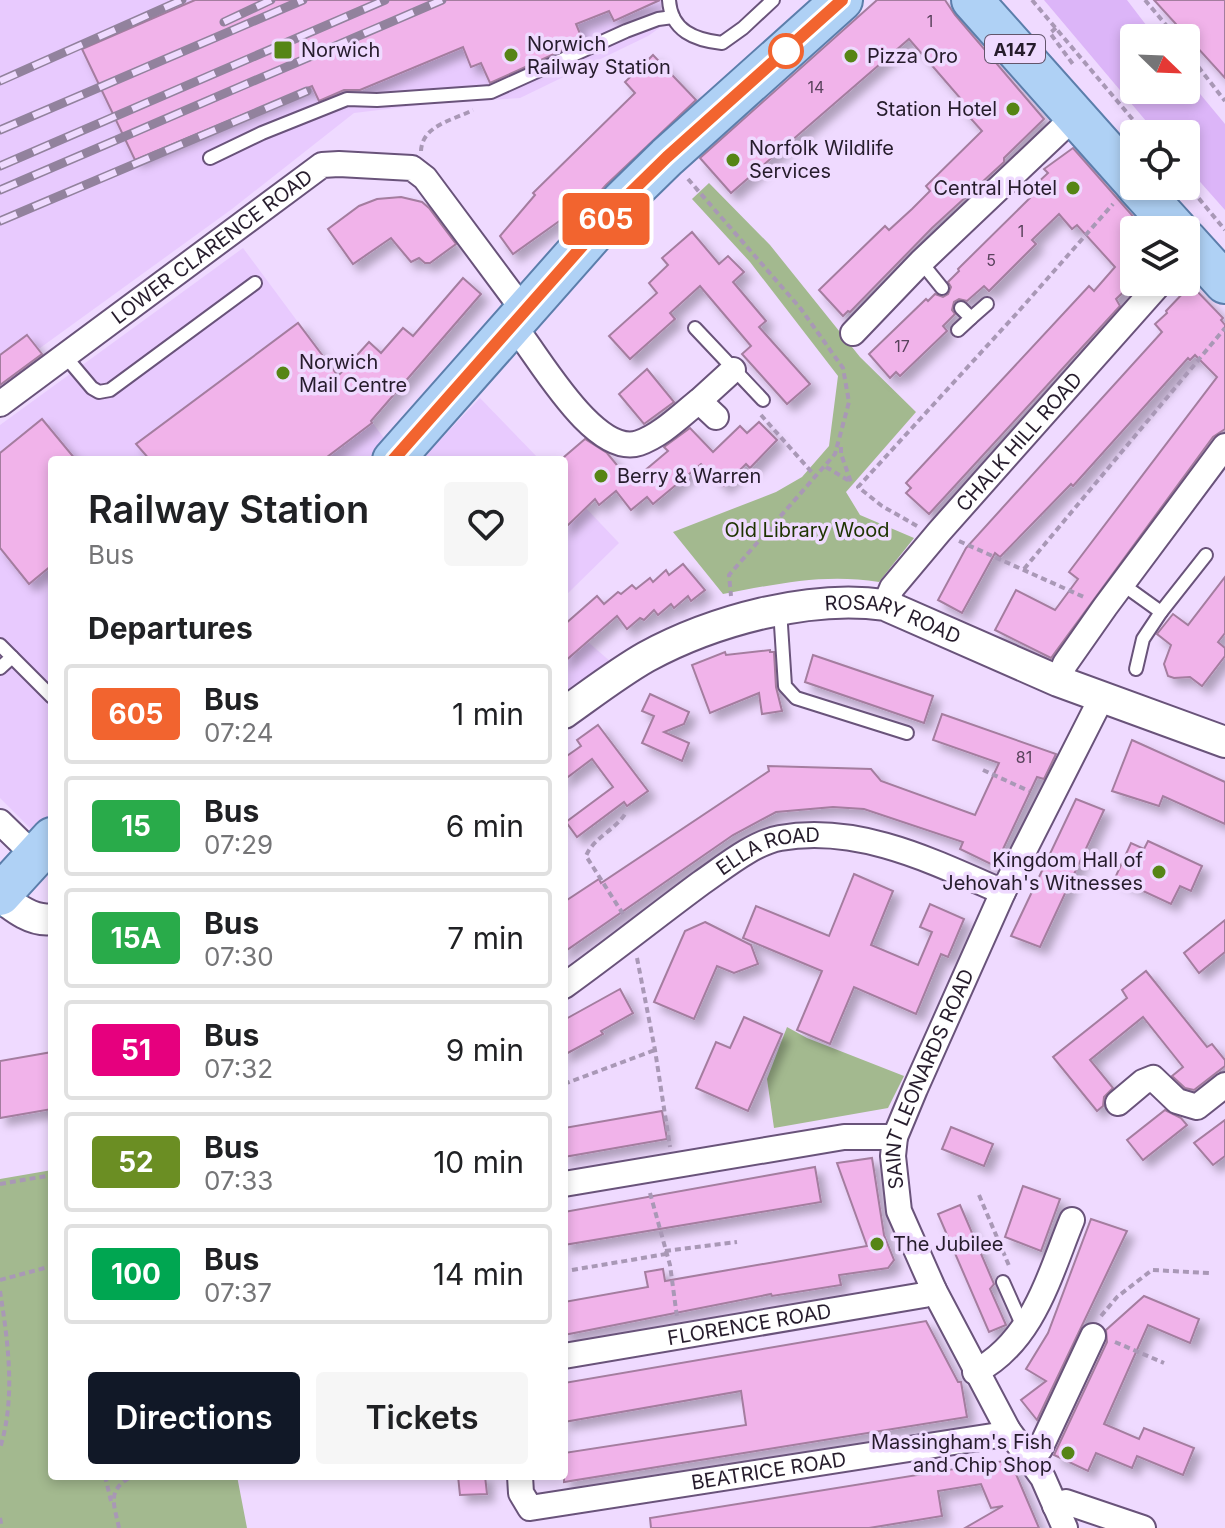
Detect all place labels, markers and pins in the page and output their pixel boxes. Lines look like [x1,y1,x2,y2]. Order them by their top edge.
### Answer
place label: Norwich Railway Station [527,32,671,79]
unlabelled marker [769,34,803,68]
place label: Norwich [301,38,380,62]
marker: Norwich [272,39,294,61]
place label: Pizza Oro [867,44,958,68]
marker: Norwich Railway Station [502,46,520,64]
marker: Pizza Oro [842,47,860,65]
place label: Station Hotel [876,97,997,121]
marker: Station Hotel [1004,100,1022,118]
place label: Norfolk Wildlife Services [749,136,894,183]
marker: Norfolk Wildlife Services [724,151,742,169]
place label: Central Hotel [933,176,1057,200]
marker: Central Hotel [1064,179,1082,197]
place label: Norwich Mail Centre [299,350,407,397]
marker: Norwich Mail Centre [274,364,292,382]
place label: Berry & Warren [617,464,761,488]
marker: Berry & Warren [592,467,610,485]
place label: Kingdom Hall of Jehovah's Witnesses [942,848,1144,895]
marker: Kingdom Hall of Jehovah's Witnesses [1150,863,1168,881]
place label: The Jubilee [893,1232,1004,1256]
marker: The Jubilee [868,1235,886,1253]
place label: Massingham's Fish and Chip Shop [871,1430,1052,1477]
marker: Massingham's Fish and Chip Shop [1059,1444,1077,1462]

